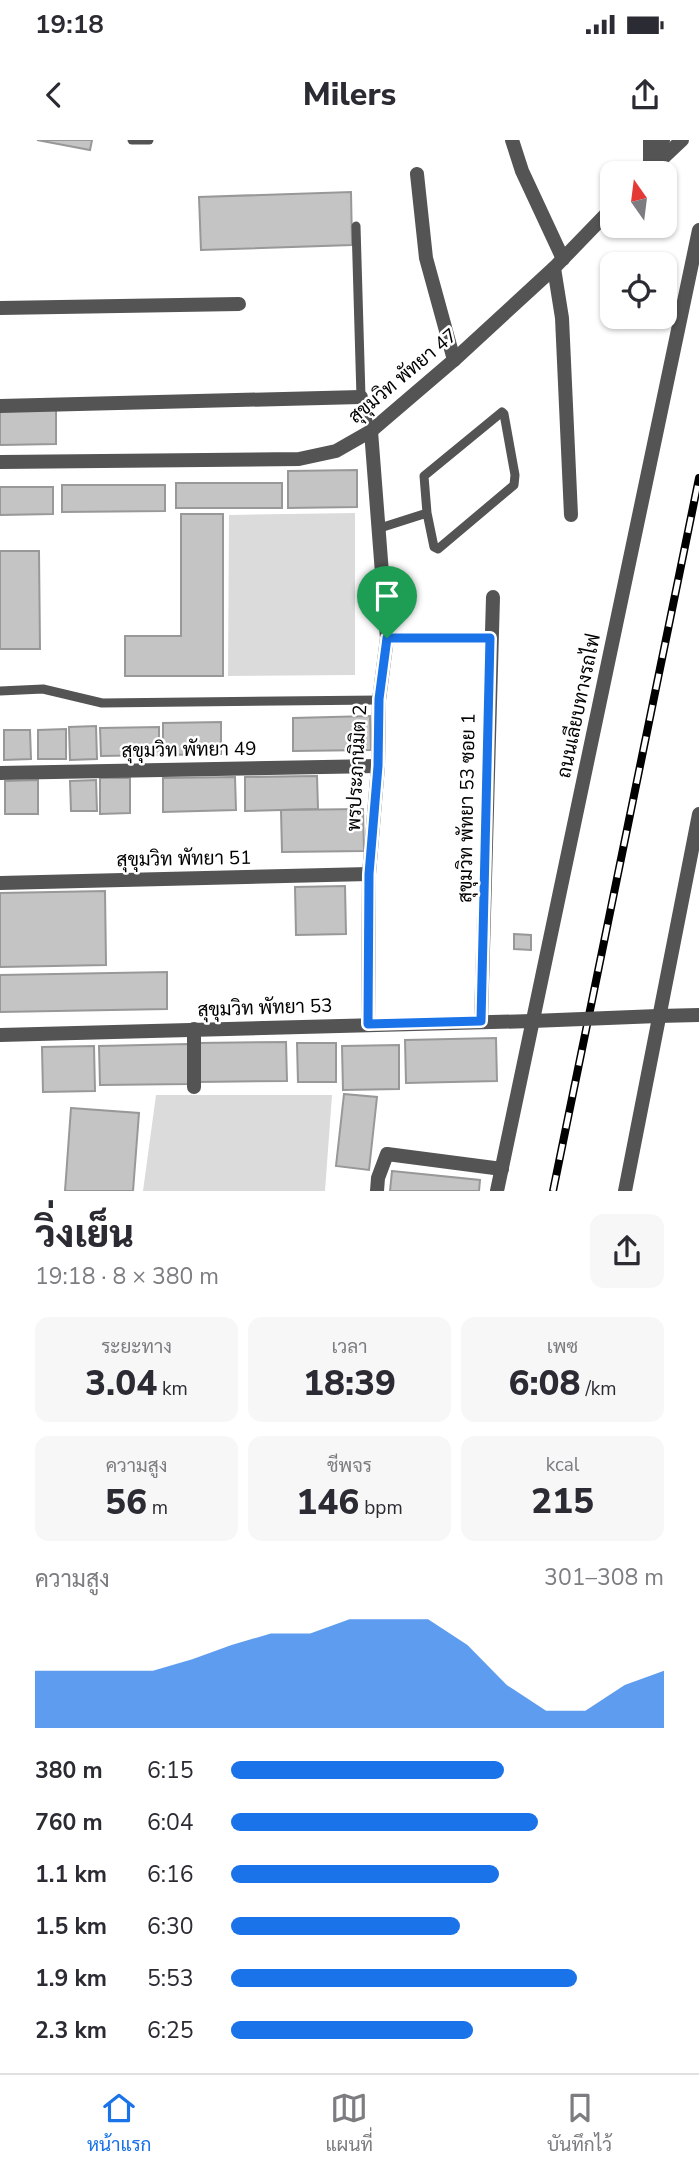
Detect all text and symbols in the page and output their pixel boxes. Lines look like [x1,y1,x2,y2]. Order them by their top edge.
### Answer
text: 19:18 [35,7,104,42]
text: Milers [303,73,396,116]
icon: back [35,76,73,114]
icon: share [626,76,664,114]
north arrow [600,161,677,238]
map controls [600,161,677,329]
button: locate [600,252,677,329]
street label: สุขุมวิท พัทยา 47 [343,323,463,429]
pin [357,566,417,638]
icon: arrive [368,577,406,615]
street label: ถนนเลียบทางรถไฟ [551,631,607,781]
street label: พรประภานิมิต 2 [341,704,373,832]
street label: สุขุมวิท พัทยา 53 ซอย 1 [452,713,482,903]
street label: สุขุมวิท พัทยา 49 [121,736,257,764]
street label: สุขุมวิท พัทยา 51 [116,845,252,873]
street label: สุขุมวิท พัทยา 53 [197,993,333,1023]
text: วิ่งเย็น [35,1209,134,1260]
button: share [590,1214,664,1288]
text: 19:18 · 8 × 380 m [35,1261,219,1292]
text: ระยะทาง [101,1334,172,1360]
text: เวลา [332,1334,367,1360]
text: เพซ [547,1334,578,1360]
text: 3.04 [85,1360,157,1407]
text: 18:39 [303,1360,396,1407]
text: 6:08 [508,1360,581,1407]
text: km [157,1376,188,1402]
text: /km [581,1376,617,1402]
text: kcal [546,1452,579,1478]
text: ความสูง [106,1453,167,1479]
text: ชีพจร [327,1453,372,1479]
text: 215 [531,1478,594,1525]
text: 56 [105,1479,147,1526]
text: 146 [296,1479,359,1526]
text: m [147,1495,168,1521]
text: bpm [359,1495,403,1521]
text: 301–308 m [544,1562,664,1593]
text: ความสูง [35,1564,110,1595]
text: 380 m [35,1755,103,1786]
text: 6:15 [147,1755,194,1786]
text: 760 m [35,1807,103,1838]
text: 6:04 [147,1807,194,1838]
text: 1.1 km [35,1859,107,1890]
text: 6:16 [147,1859,194,1890]
text: 1.5 km [35,1911,107,1942]
text: 6:30 [147,1911,194,1942]
text: 1.9 km [35,1963,107,1994]
text: 5:53 [147,1963,194,1994]
text: 2.3 km [35,2015,107,2046]
text: 6:25 [147,2015,194,2046]
tab: หน้าแรก [87,2089,152,2158]
tab: แผนที่ [326,2089,373,2158]
tab: บันทึกไว้ [547,2089,612,2158]

